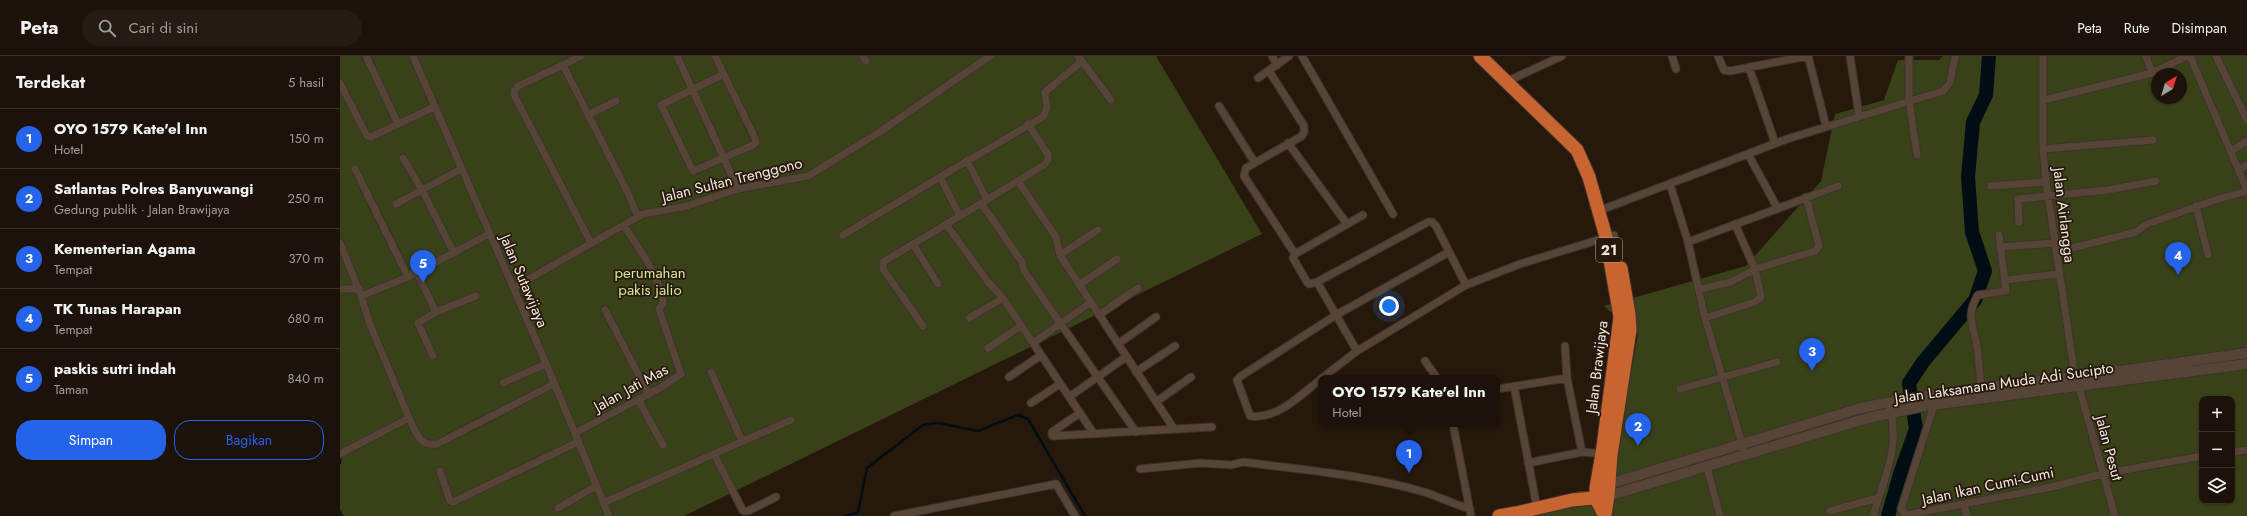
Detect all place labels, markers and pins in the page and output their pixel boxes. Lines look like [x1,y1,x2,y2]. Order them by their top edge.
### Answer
pin: 4 [2165,242,2191,275]
pin: 5 [410,250,436,283]
pin: 3 [1799,338,1825,371]
pin: 2 [1625,413,1651,446]
pin: 1 [1396,440,1422,473]

